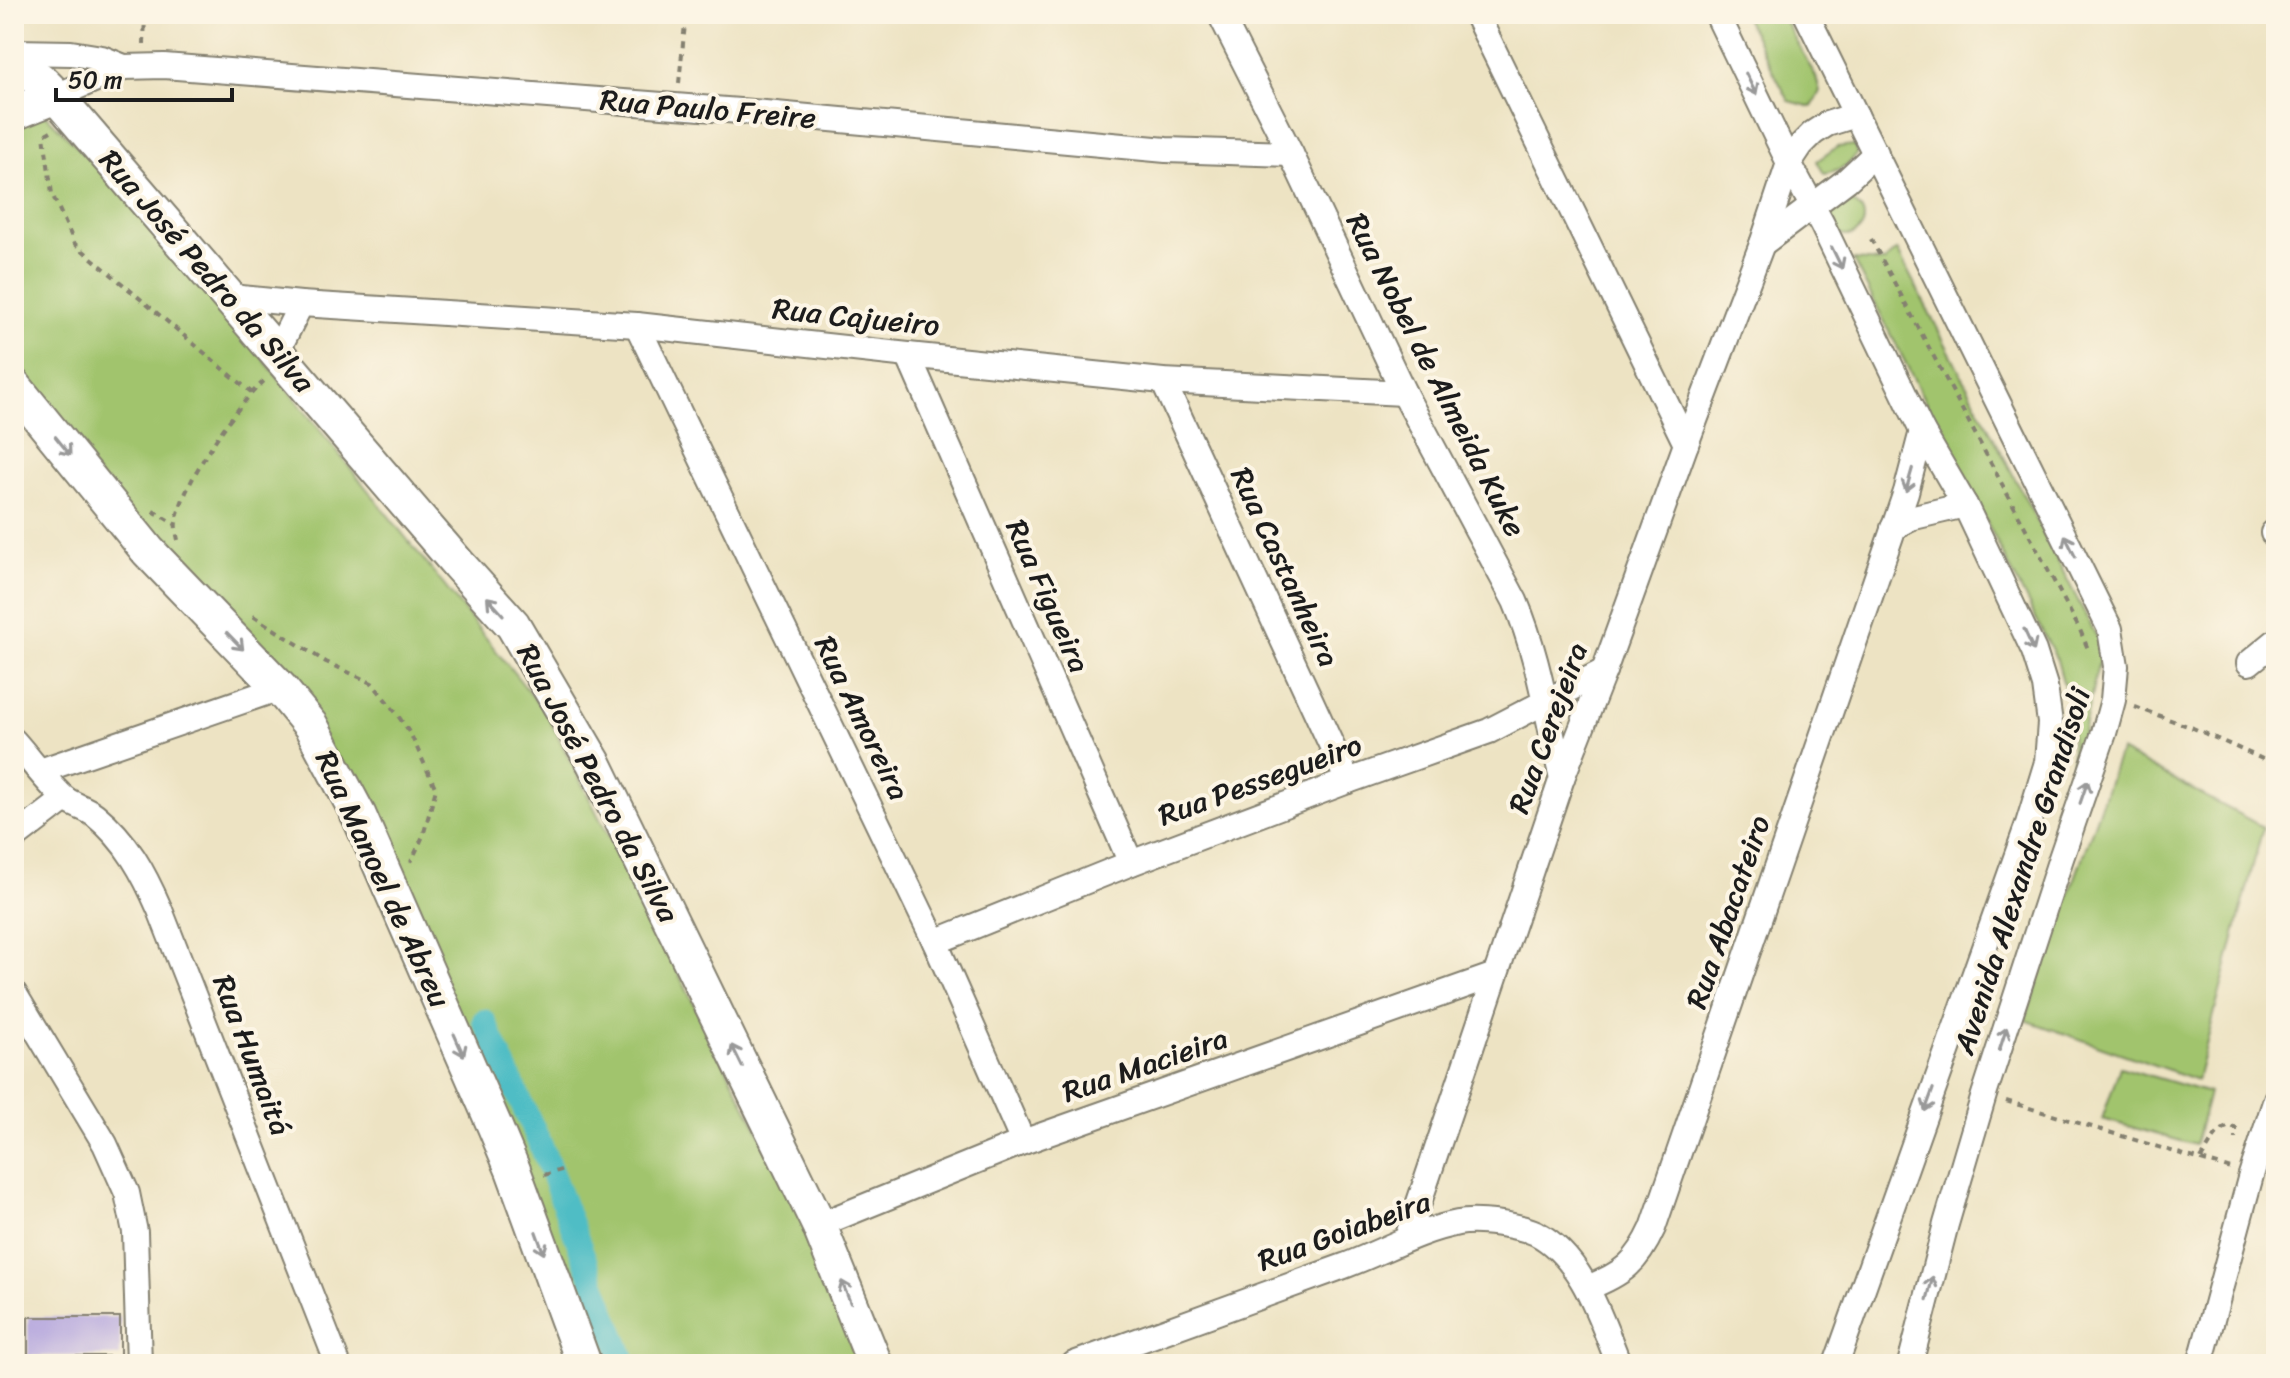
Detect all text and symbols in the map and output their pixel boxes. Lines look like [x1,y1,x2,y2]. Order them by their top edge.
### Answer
scale bar [56,52,232,102]
text: 50 m [68,59,123,101]
one-way arrow [1744,72,1759,96]
street label: Rua Paulo Freire [598,73,818,145]
street label: Rua José Pedro da Silva [85,136,330,406]
street label: Rua Nobel de Almeida Kuke [1331,203,1541,547]
one-way arrow [1830,245,1845,269]
street label: Rua Cajueiro [770,281,942,353]
one-way arrow [54,435,72,456]
street label: Rua Castanheira [1215,458,1355,676]
one-way arrow [1901,466,1916,492]
street label: Rua Figueira [990,510,1106,682]
one-way arrow [2061,535,2077,559]
one-way arrow [487,596,505,616]
street label: Rua Amoreira [799,626,925,810]
one-way arrow [2022,627,2037,652]
one-way arrow [225,631,244,650]
street label: Rua José Pedro da Silva [501,633,695,933]
street label: Rua Cerejeira [1492,635,1604,821]
street label: Avenida Alexandre Grandisoli [1937,679,2107,1063]
street label: Rua Pessegueiro [1150,718,1370,842]
street label: Rua Manoel de Abreu [300,741,466,1017]
one-way arrow [2078,780,2093,805]
street label: Rua Abacateiro [1670,808,1786,1016]
street label: Rua Humaitá [197,966,307,1144]
street label: Rua Macieira [1055,1011,1235,1119]
one-way arrow [1996,1027,2011,1052]
one-way arrow [453,1033,468,1057]
one-way arrow [729,1044,744,1068]
one-way arrow [1921,1088,1935,1112]
street label: Rua Goiabeira [1250,1174,1439,1287]
one-way arrow [534,1230,548,1255]
one-way arrow [1923,1276,1938,1302]
one-way arrow [838,1280,852,1305]

